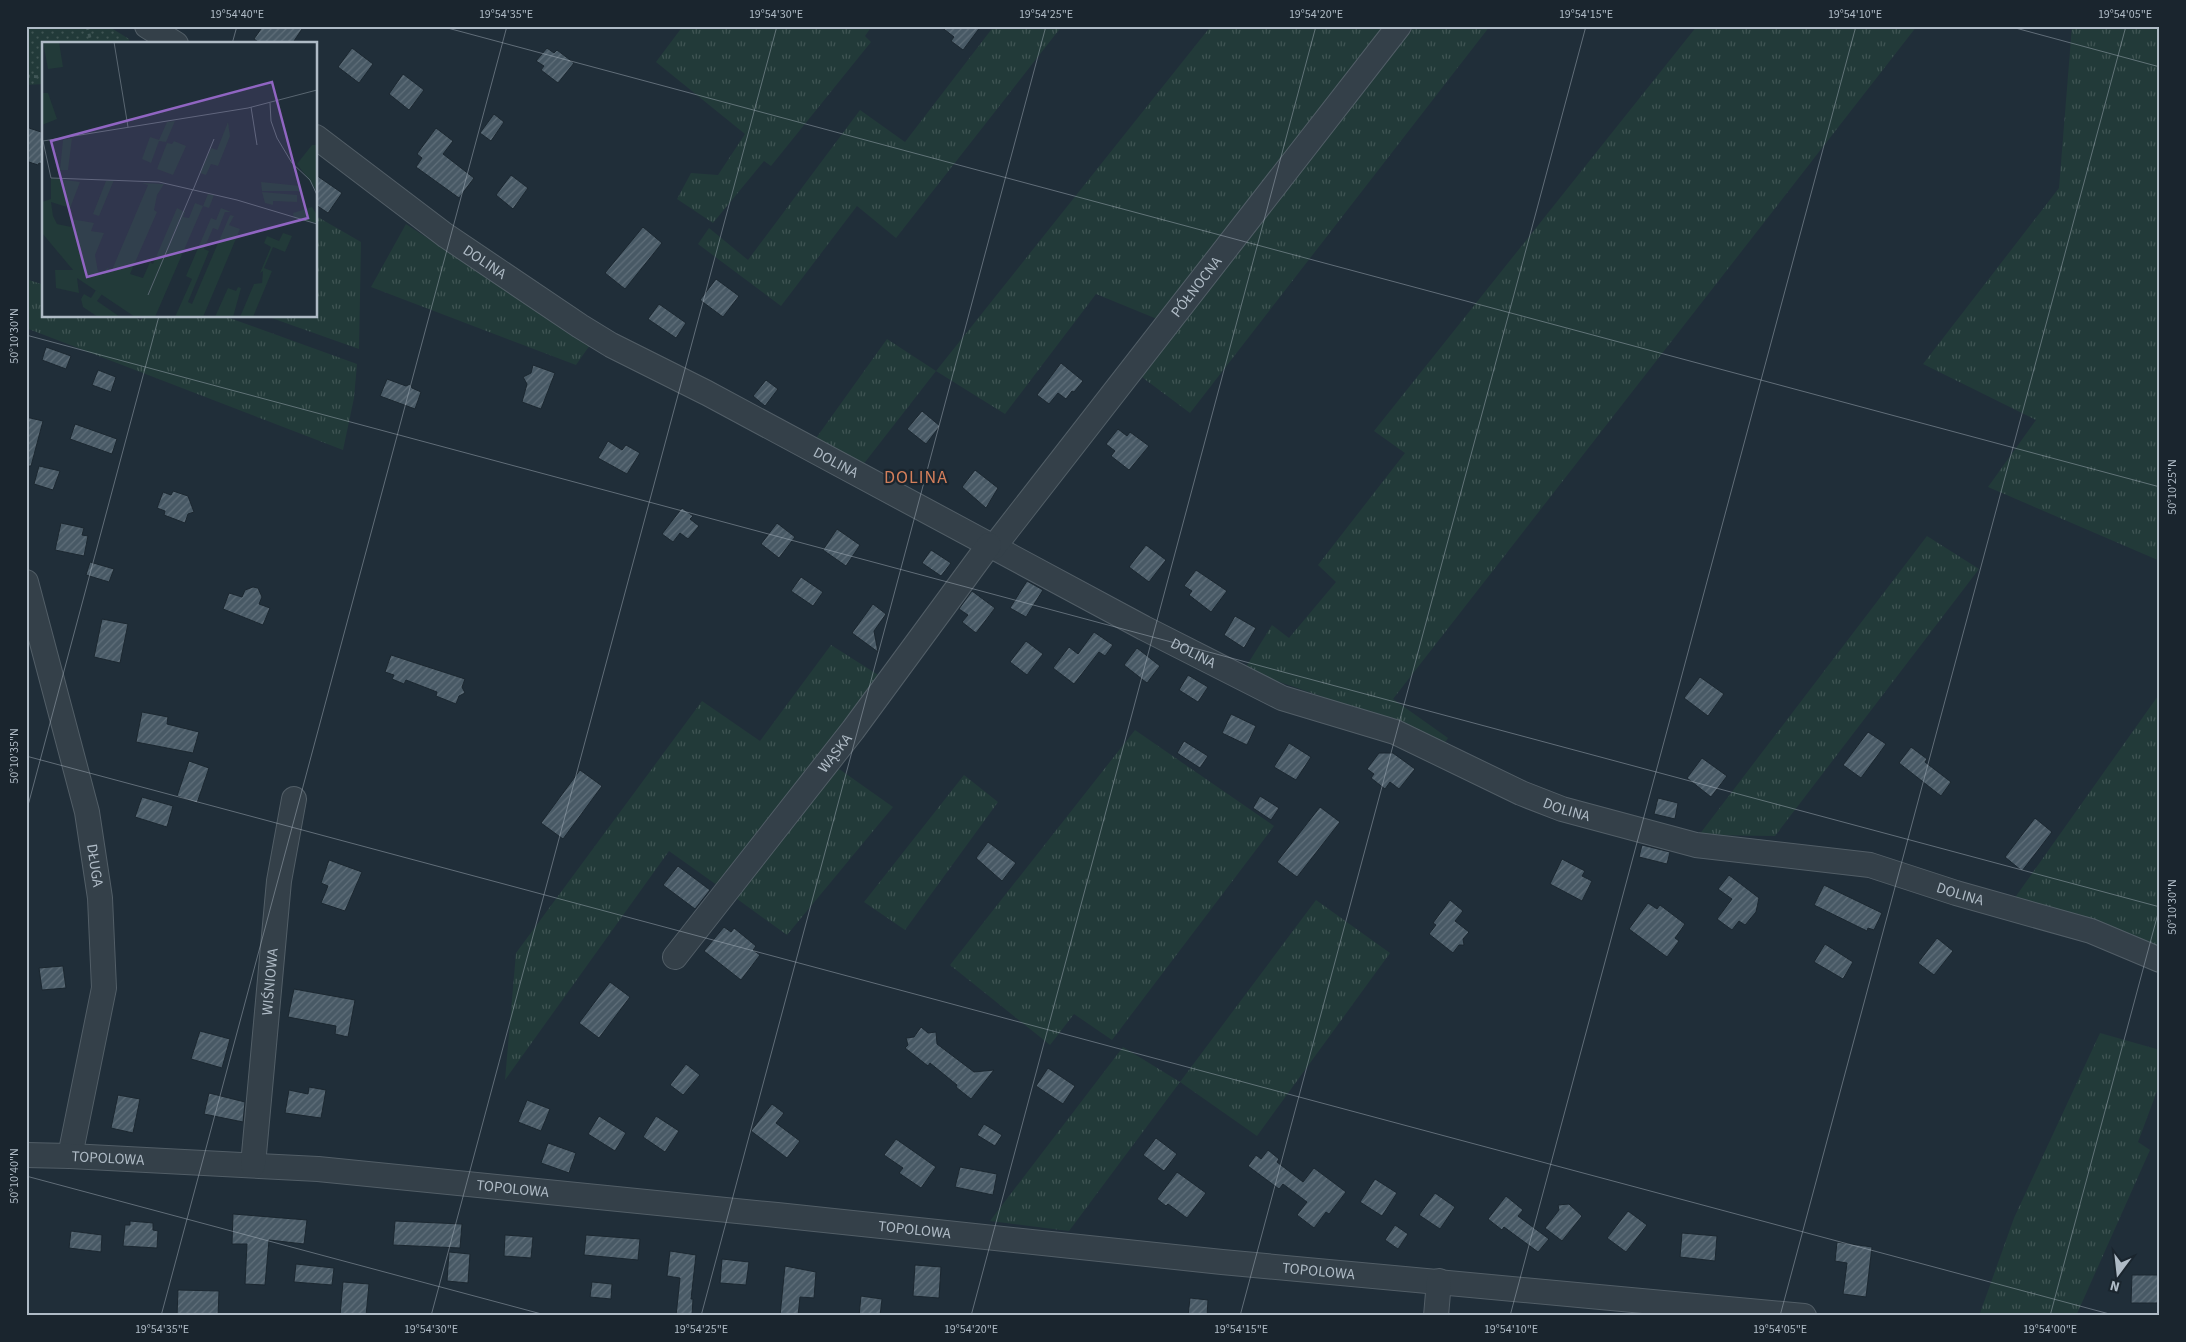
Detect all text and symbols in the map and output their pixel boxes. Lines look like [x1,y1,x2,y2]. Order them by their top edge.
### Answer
text: 19°54'40"E [210,6,264,23]
text: 19°54'35"E [479,6,533,23]
text: 19°54'30"E [749,6,803,23]
text: 19°54'25"E [1019,6,1073,23]
text: 19°54'20"E [1289,6,1343,23]
text: 19°54'15"E [1559,6,1613,23]
text: 19°54'10"E [1828,6,1882,23]
text: 19°54'05"E [2098,6,2152,23]
inset map [42,42,318,318]
street label: DOLINA [459,240,511,285]
street label: PÓŁNOCNA [1166,251,1228,322]
text: 50°10'30"N [6,308,23,364]
street label: DOLINA [810,442,863,484]
text: 50°10'25"N [2164,459,2181,515]
district label: DOLINA [884,465,948,490]
street label: DOLINA [1167,633,1220,674]
text: 50°10'35"N [6,728,23,784]
street label: WĄSKA [813,729,858,778]
street label: DOLINA [1540,793,1593,827]
street label: DŁUGA [81,843,108,889]
street label: DOLINA [1934,877,1987,912]
text: 50°10'30"N [2164,879,2181,935]
street label: WIŚNIOWA [257,947,284,1016]
street label: TOPOLOWA [71,1146,146,1171]
text: 50°10'40"N [6,1148,23,1204]
street label: TOPOLOWA [475,1175,551,1203]
street label: TOPOLOWA [877,1216,953,1244]
north arrow [2094,1250,2144,1300]
street label: TOPOLOWA [1281,1258,1356,1285]
text: N [2108,1275,2122,1296]
text: 19°54'35"E [135,1321,189,1338]
text: 19°54'30"E [404,1321,458,1338]
text: 19°54'25"E [674,1321,728,1338]
text: 19°54'20"E [944,1321,998,1338]
text: 19°54'15"E [1214,1321,1268,1338]
text: 19°54'10"E [1484,1321,1538,1338]
text: 19°54'05"E [1753,1321,1807,1338]
text: 19°54'00"E [2023,1321,2077,1338]

